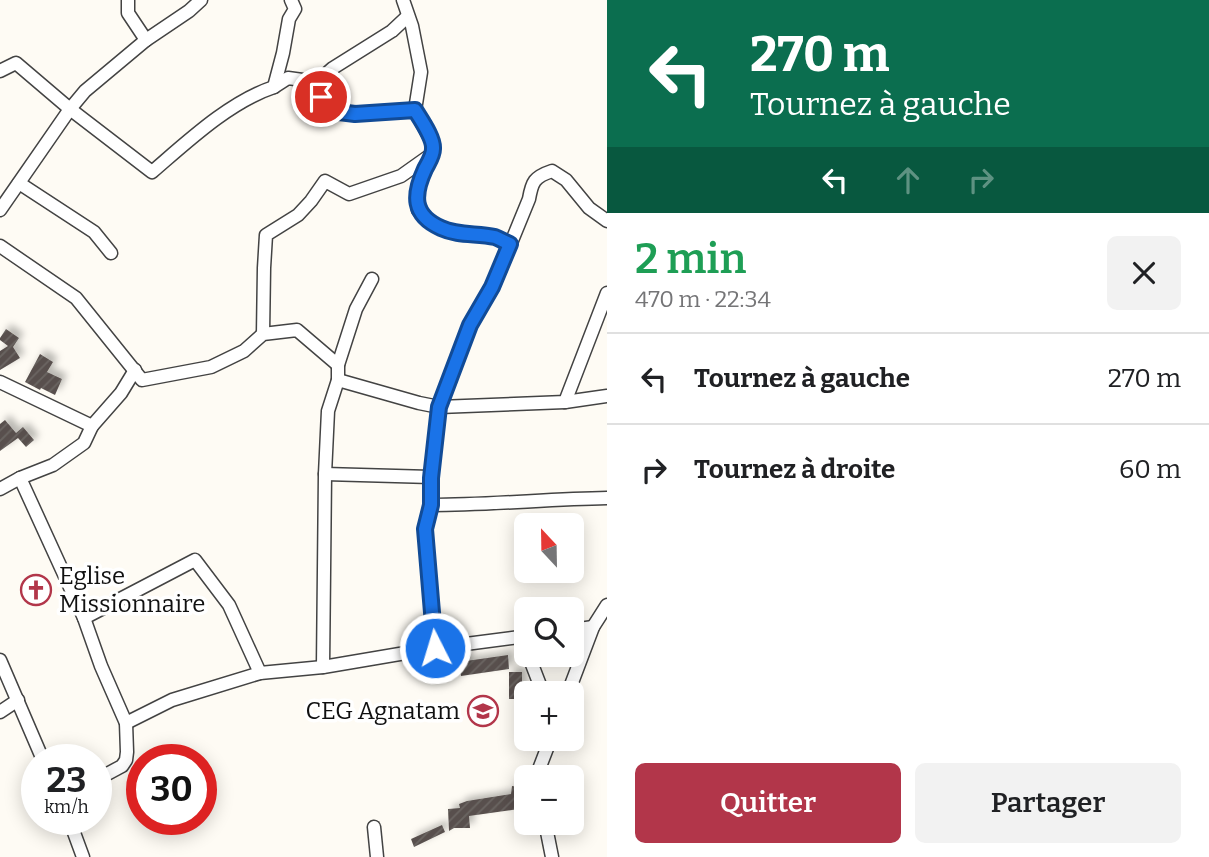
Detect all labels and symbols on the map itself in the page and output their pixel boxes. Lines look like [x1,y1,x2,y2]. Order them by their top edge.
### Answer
pin [291,67,351,127]
north arrow [514,513,584,583]
place label: Eglise Missionnaire [59,562,205,618]
church icon: Eglise Missionnaire [19,573,53,607]
position arrow [398,611,472,685]
school or university icon: CEG Agnatam [466,694,500,728]
place label: CEG Agnatam [305,697,460,725]
speed limit sign: 30 [126,744,217,835]

